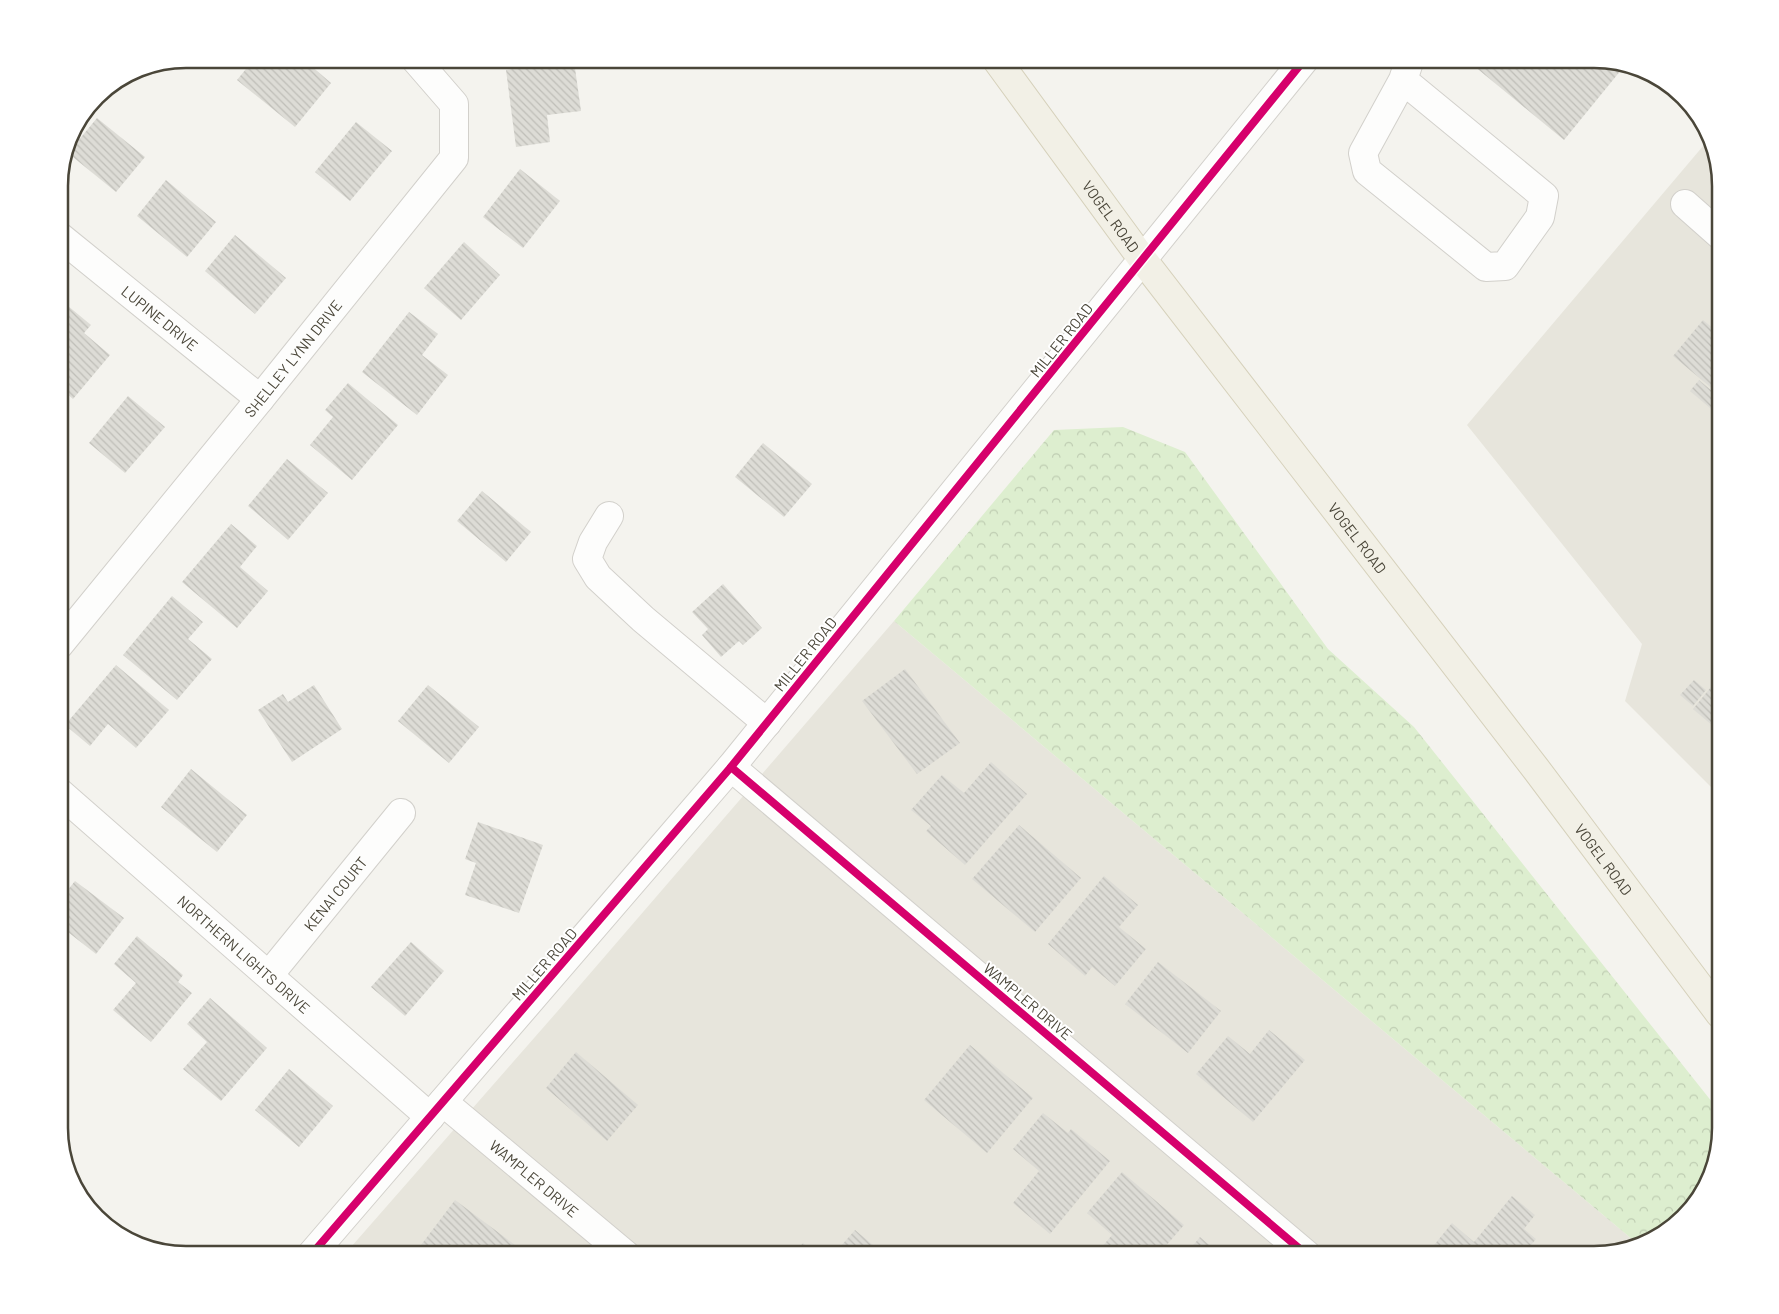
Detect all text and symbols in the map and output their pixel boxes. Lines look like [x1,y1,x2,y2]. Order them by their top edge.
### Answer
street label: VOGEL ROAD [1079,177,1143,256]
street label: LUPINE DRIVE [118,282,202,354]
street label: SHELLEY LYNN DRIVE [240,296,345,420]
street label: MILLER ROAD [1026,299,1096,381]
street label: VOGEL ROAD [1325,499,1390,577]
street label: MILLER ROAD [770,613,840,695]
street label: VOGEL ROAD [1571,820,1636,899]
street label: KENAI COURT [300,853,371,934]
street label: NORTHERN LIGHTS DRIVE [174,891,314,1017]
street label: MILLER ROAD [508,924,580,1004]
street label: WAMPLER DRIVE [980,959,1076,1043]
street label: WAMPLER DRIVE [486,1136,582,1221]

